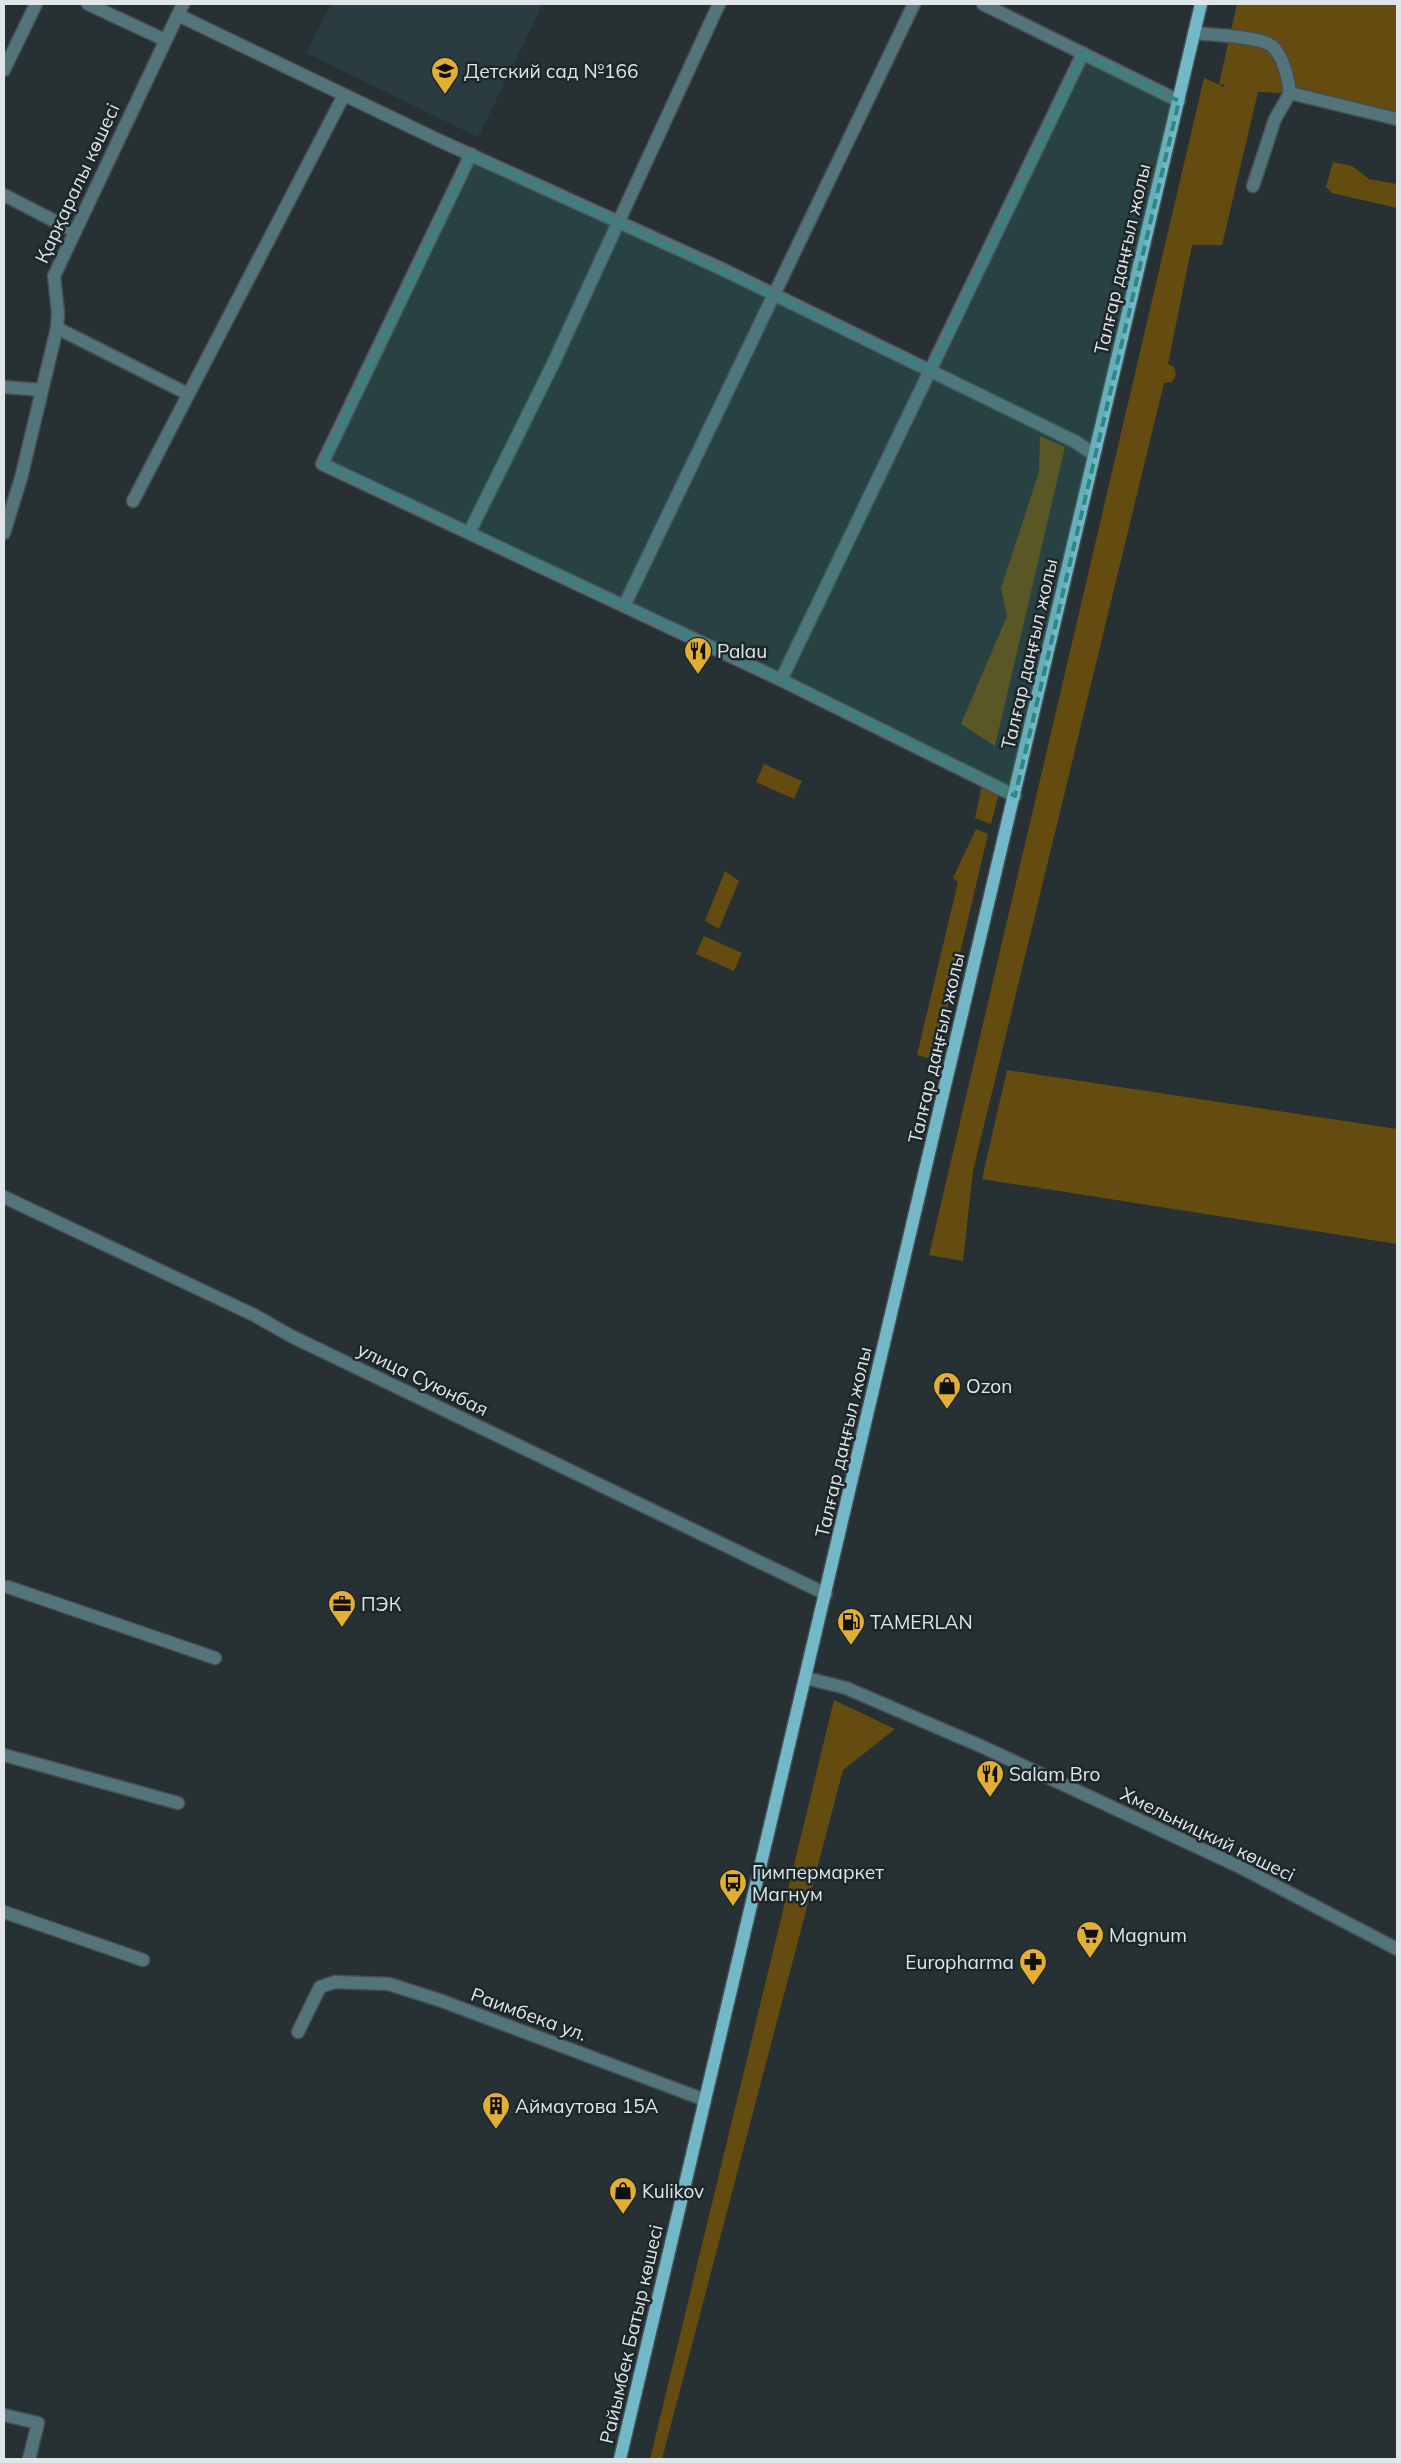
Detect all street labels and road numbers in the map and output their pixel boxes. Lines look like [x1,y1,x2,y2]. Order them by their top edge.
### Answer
street label: Қарқаралы көшесі [29,99,125,267]
street label: Талғар даңғыл жолы [1088,161,1156,357]
street label: Талғар даңғыл жолы [995,556,1063,752]
street label: Талғар даңғыл жолы [902,950,970,1146]
street label: улица Суюнбая [354,1337,492,1421]
street label: Талғар даңғыл жолы [809,1344,877,1540]
street label: Хмельницкий көшесі [1117,1781,1299,1887]
street label: Раимбека ул. [468,1982,590,2046]
street label: Райымбек Батыр көшесі [594,2222,668,2446]

